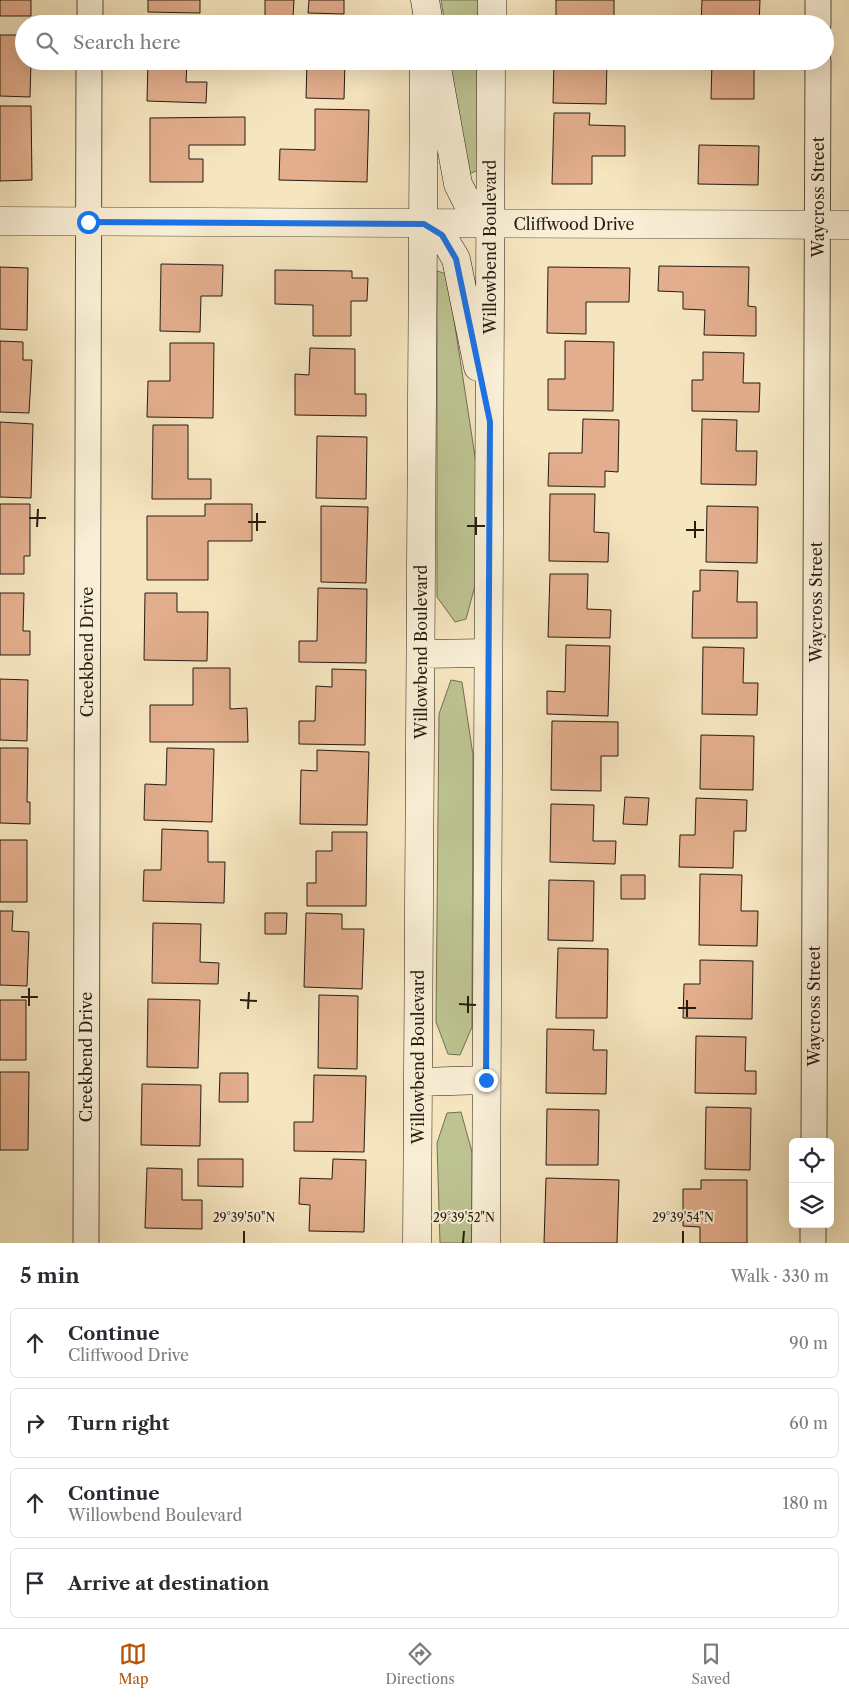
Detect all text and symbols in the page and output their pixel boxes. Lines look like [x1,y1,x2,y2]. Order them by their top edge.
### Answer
search box [15,15,834,70]
icon: search [33,29,61,57]
text: Search here [73,31,181,54]
street label: Waycross Street [808,136,828,258]
street label: Willowbend Boulevard [480,160,500,335]
route start [77,211,100,234]
street label: Cliffwood Drive [514,214,635,234]
street label: Waycross Street [806,541,826,663]
street label: Willowbend Boulevard [411,565,431,740]
street label: Creekbend Drive [77,587,97,717]
street label: Waycross Street [804,945,824,1067]
street label: Willowbend Boulevard [408,970,428,1145]
street label: Creekbend Drive [76,992,96,1122]
route end [475,1069,498,1092]
map controls [789,1138,834,1228]
button: locate [789,1138,834,1183]
button: layers [789,1183,834,1228]
text: 29°39'50"N [213,1210,275,1225]
text: 29°39'52"N [433,1210,495,1225]
text: 29°39'54"N [652,1210,714,1225]
text: 5 min [20,1263,80,1288]
text: Walk · 330 m [731,1266,829,1286]
text: Continue [68,1322,160,1345]
icon: ahead [21,1329,49,1357]
text: 90 m [789,1333,828,1353]
text: Cliffwood Drive [68,1345,189,1365]
icon: right [21,1409,49,1437]
text: Turn right [68,1412,169,1435]
text: 60 m [789,1413,828,1433]
text: Continue [68,1482,160,1505]
icon: ahead [21,1489,49,1517]
text: 180 m [782,1493,828,1513]
text: Willowbend Boulevard [68,1505,242,1525]
icon: arrive [21,1569,49,1597]
text: Arrive at destination [68,1572,269,1595]
tab: Map [118,1640,149,1688]
tab: Directions [385,1640,455,1688]
tab: Saved [692,1640,730,1688]

